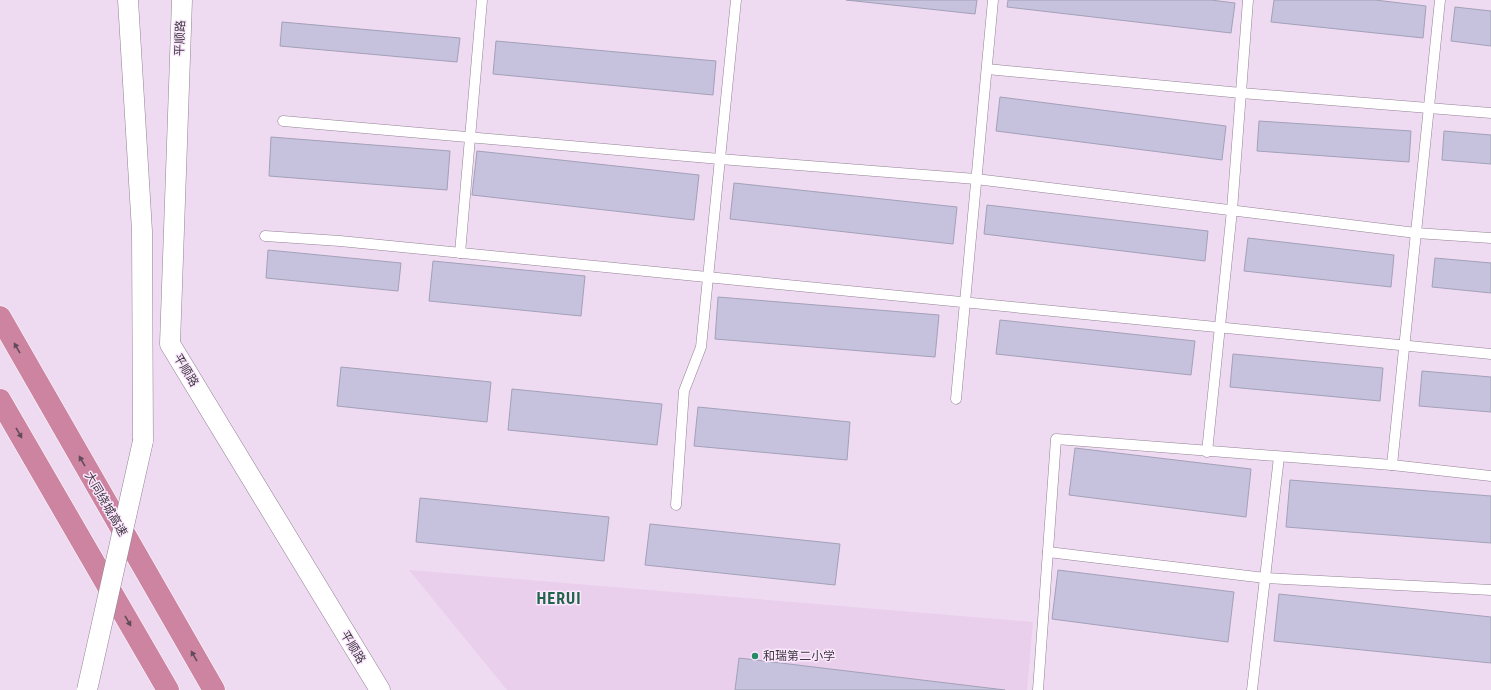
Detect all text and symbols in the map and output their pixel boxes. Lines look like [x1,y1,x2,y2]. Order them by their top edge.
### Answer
street label: 平顺路 [172,20,188,56]
one-way arrow [14,342,21,354]
street label: 平顺路 [171,351,201,389]
one-way arrow [16,428,23,439]
one-way arrow [78,455,85,467]
street label: 大同绕城高速 [82,469,130,539]
district label: HERUI [537,589,581,608]
one-way arrow [124,616,132,626]
street label: 平顺路 [338,628,368,666]
place label: 和瑞第二小学 [763,649,835,663]
one-way arrow [191,650,198,662]
marker: 和瑞第二小学 [750,651,760,661]

